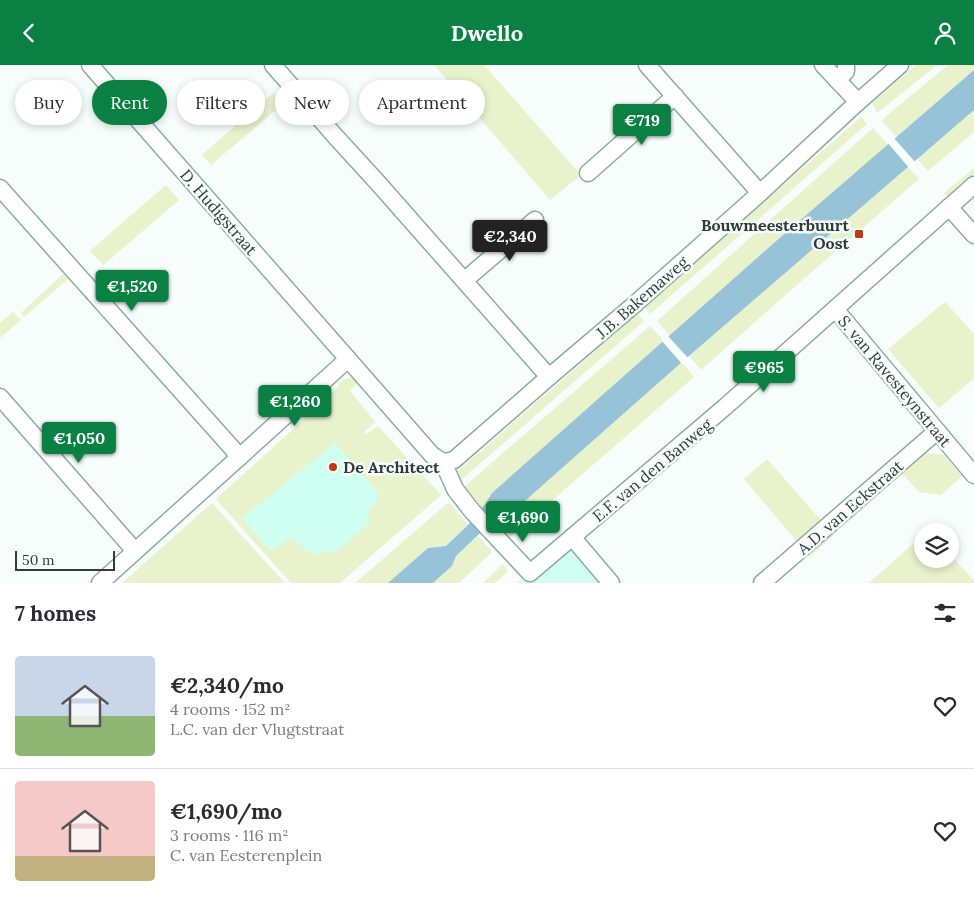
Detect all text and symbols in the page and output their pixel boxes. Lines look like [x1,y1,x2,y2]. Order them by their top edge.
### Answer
icon: back [15,19,43,47]
text: Dwello [451,19,523,47]
icon: person [931,19,959,47]
chip: Buy [15,80,82,125]
chip: Rent [92,80,167,125]
chip: Filters [177,80,265,125]
chip: New [275,80,349,125]
chip: Apartment [359,80,485,125]
pin: €719 [612,103,672,146]
text: €719 [624,110,660,130]
street label: D. Hudigstraat [176,165,262,260]
place label: Bouwmeesterbuurt Oost [701,215,849,253]
pin: €2,340 [469,219,551,262]
text: €2,340 [483,226,537,246]
marker: Bouwmeesterbuurt Oost [853,228,865,240]
street label: J.B. Bakemaweg [591,251,693,343]
pin: €1,520 [91,269,173,312]
text: €1,520 [107,276,157,296]
street label: S. van Ravesteynstraat [834,311,956,451]
pin: €965 [734,351,794,393]
text: €965 [744,357,784,377]
pin: €1,260 [254,385,336,427]
text: €1,260 [269,391,321,411]
street label: E.F. van den Banweg [588,413,717,526]
pin: €1,050 [38,421,120,464]
text: €1,050 [53,428,105,448]
street label: A.D. van Eckstraat [792,455,908,559]
place label: De Architect [343,457,440,477]
marker: De Architect [327,461,339,473]
pin: €1,690 [482,501,564,543]
text: €1,690 [497,507,549,527]
map controls [914,523,959,568]
button: layers [914,523,959,568]
scale bar [15,548,115,571]
text: 50 m [22,551,55,569]
icon: filters [931,599,959,627]
text: 7 homes [15,600,96,627]
text: €2,340/mo [170,672,284,699]
icon: home [55,676,115,736]
icon: heart [931,692,959,720]
text: 4 rooms · 152 m² [170,699,290,719]
text: L.C. van der Vlugtstraat [170,719,344,739]
text: €1,690/mo [170,798,282,825]
icon: home [55,801,115,861]
icon: heart [931,817,959,845]
text: 3 rooms · 116 m² [170,825,288,845]
text: C. van Eesterenplein [170,845,322,865]

